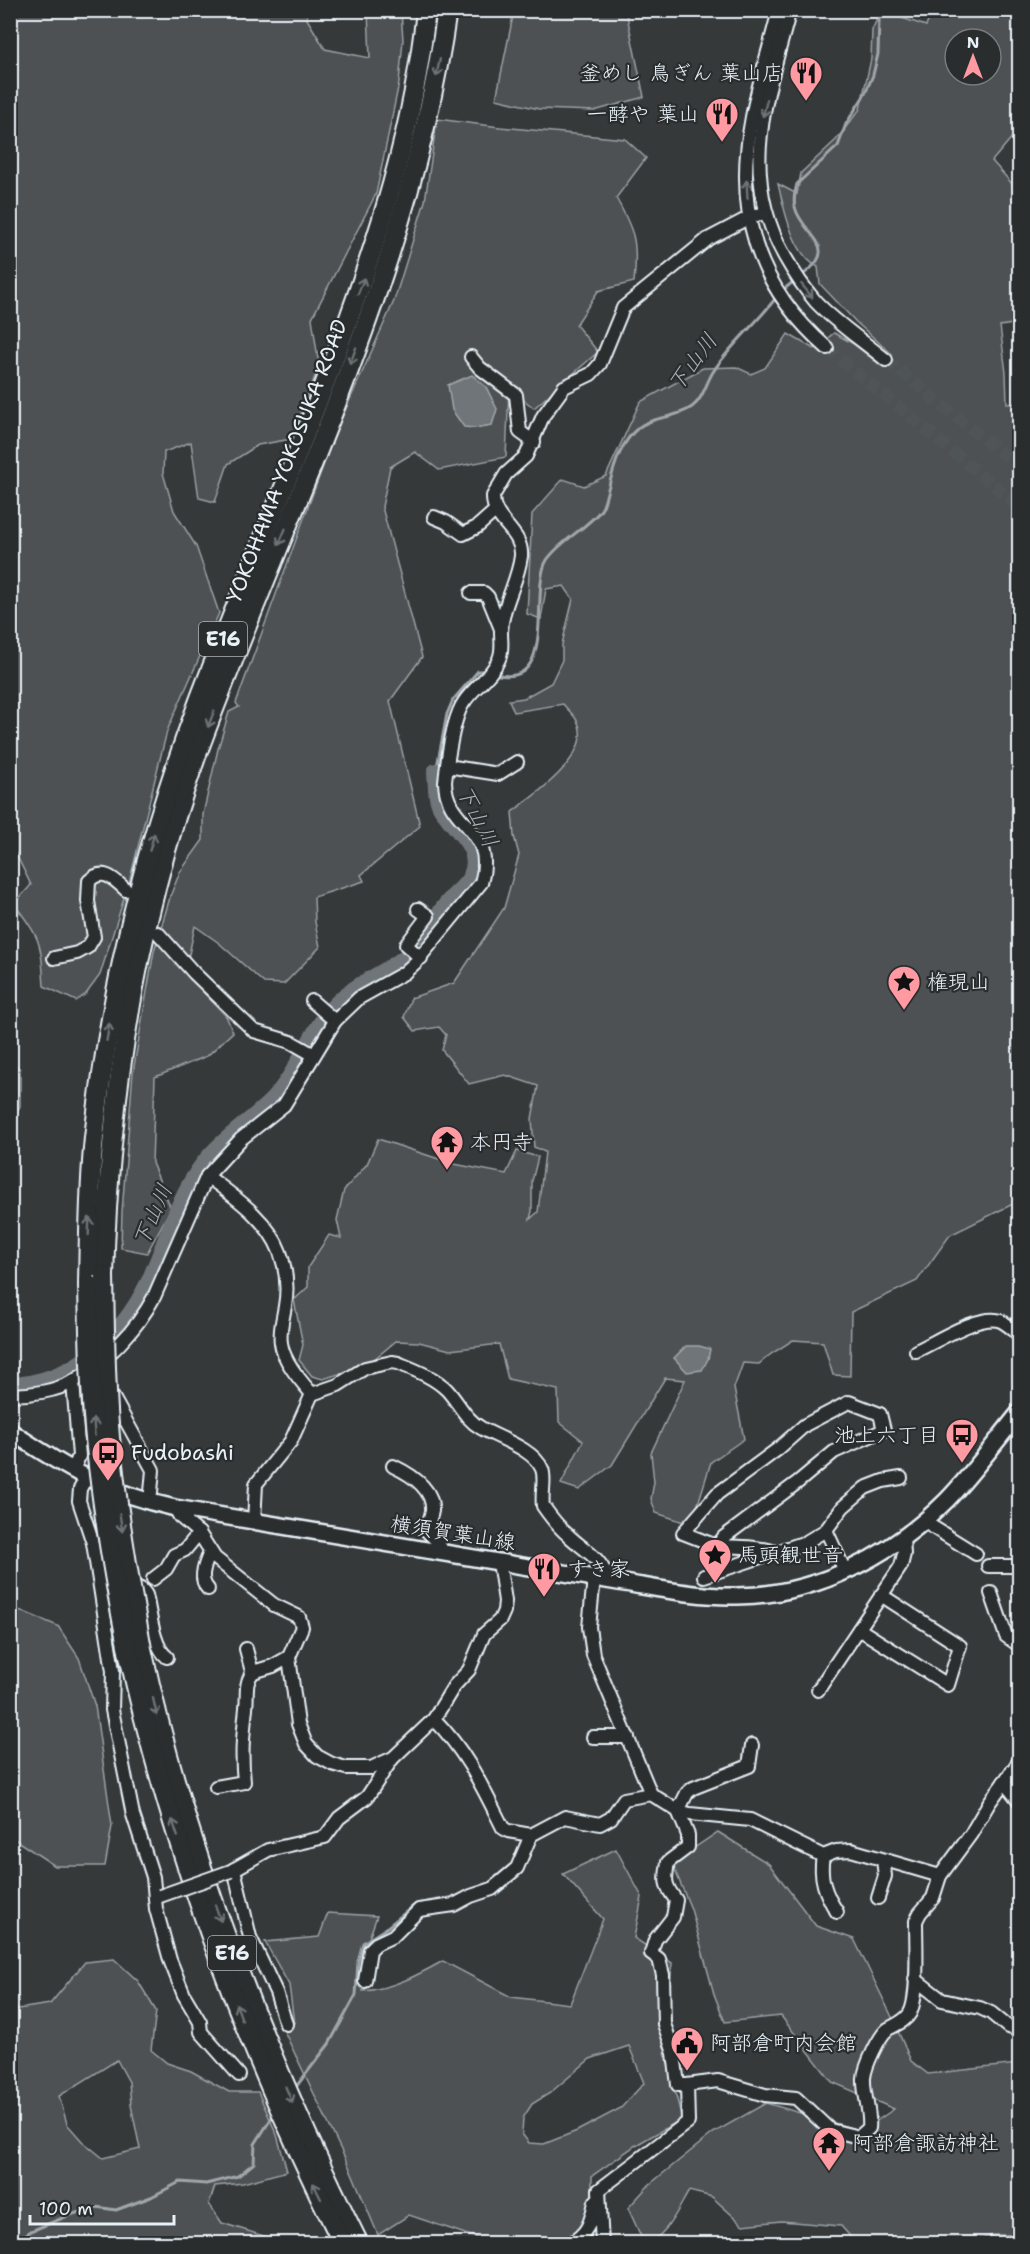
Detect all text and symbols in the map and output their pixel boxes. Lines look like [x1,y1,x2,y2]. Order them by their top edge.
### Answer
north arrow [943,27,1003,87]
text: N [967,32,979,53]
restaurant icon: 釜めし 鳥ぎん 葉山店 [788,55,824,102]
one-way arrow [432,59,444,78]
place label: 釜めし 鳥ぎん 葉山店 [580,59,783,87]
restaurant icon: 一酵や 葉山 [704,96,740,143]
one-way arrow [759,98,771,117]
place label: 一酵や 葉山 [587,100,699,128]
one-way arrow [741,179,752,199]
one-way arrow [356,277,367,296]
one-way arrow [801,282,814,298]
street label: YOKOHAMA YOKOSUKA ROAD [220,315,354,607]
water label: 下山川 [661,327,724,397]
one-way arrow [347,346,358,365]
one-way arrow [276,527,287,546]
road number: E16 [199,622,247,656]
one-way arrow [205,709,216,727]
water label: 下山川 [450,780,505,852]
one-way arrow [147,833,158,852]
place icon: 権現山 [886,964,922,1011]
place label: 権現山 [927,968,990,996]
one-way arrow [103,1022,114,1042]
temple icon: 本円寺 [429,1124,465,1171]
place label: 本円寺 [470,1128,533,1156]
water label: 下山川 [126,1179,179,1251]
one-way arrow [83,1216,95,1236]
bus stop icon: 池上六丁目 [944,1417,980,1464]
one-way arrow [88,1418,99,1438]
place label: 池上六丁目 [834,1421,939,1449]
bus stop icon: Fudobashi [90,1435,126,1482]
place label: Fudobashi [131,1439,234,1467]
street label: 横須賀葉山線 [389,1509,517,1557]
one-way arrow [115,1513,126,1532]
place icon: 馬頭観世音 [697,1537,733,1584]
place label: 馬頭観世音 [738,1541,843,1569]
restaurant icon: すき家 [526,1551,562,1598]
place label: すき家 [567,1555,630,1583]
one-way arrow [150,1696,161,1716]
one-way arrow [168,1819,179,1838]
one-way arrow [213,1903,224,1922]
road number: E16 [208,1936,256,1970]
one-way arrow [233,2004,244,2022]
public building icon: 阿部倉町内会館 [669,2025,705,2072]
place label: 阿部倉町内会館 [710,2029,857,2057]
one-way arrow [284,2085,295,2103]
temple icon: 阿部倉諏訪神社 [811,2125,847,2172]
place label: 阿部倉諏訪神社 [852,2129,999,2157]
one-way arrow [311,2183,322,2201]
scale bar [30,2188,174,2226]
text: 100 m [39,2197,93,2221]

